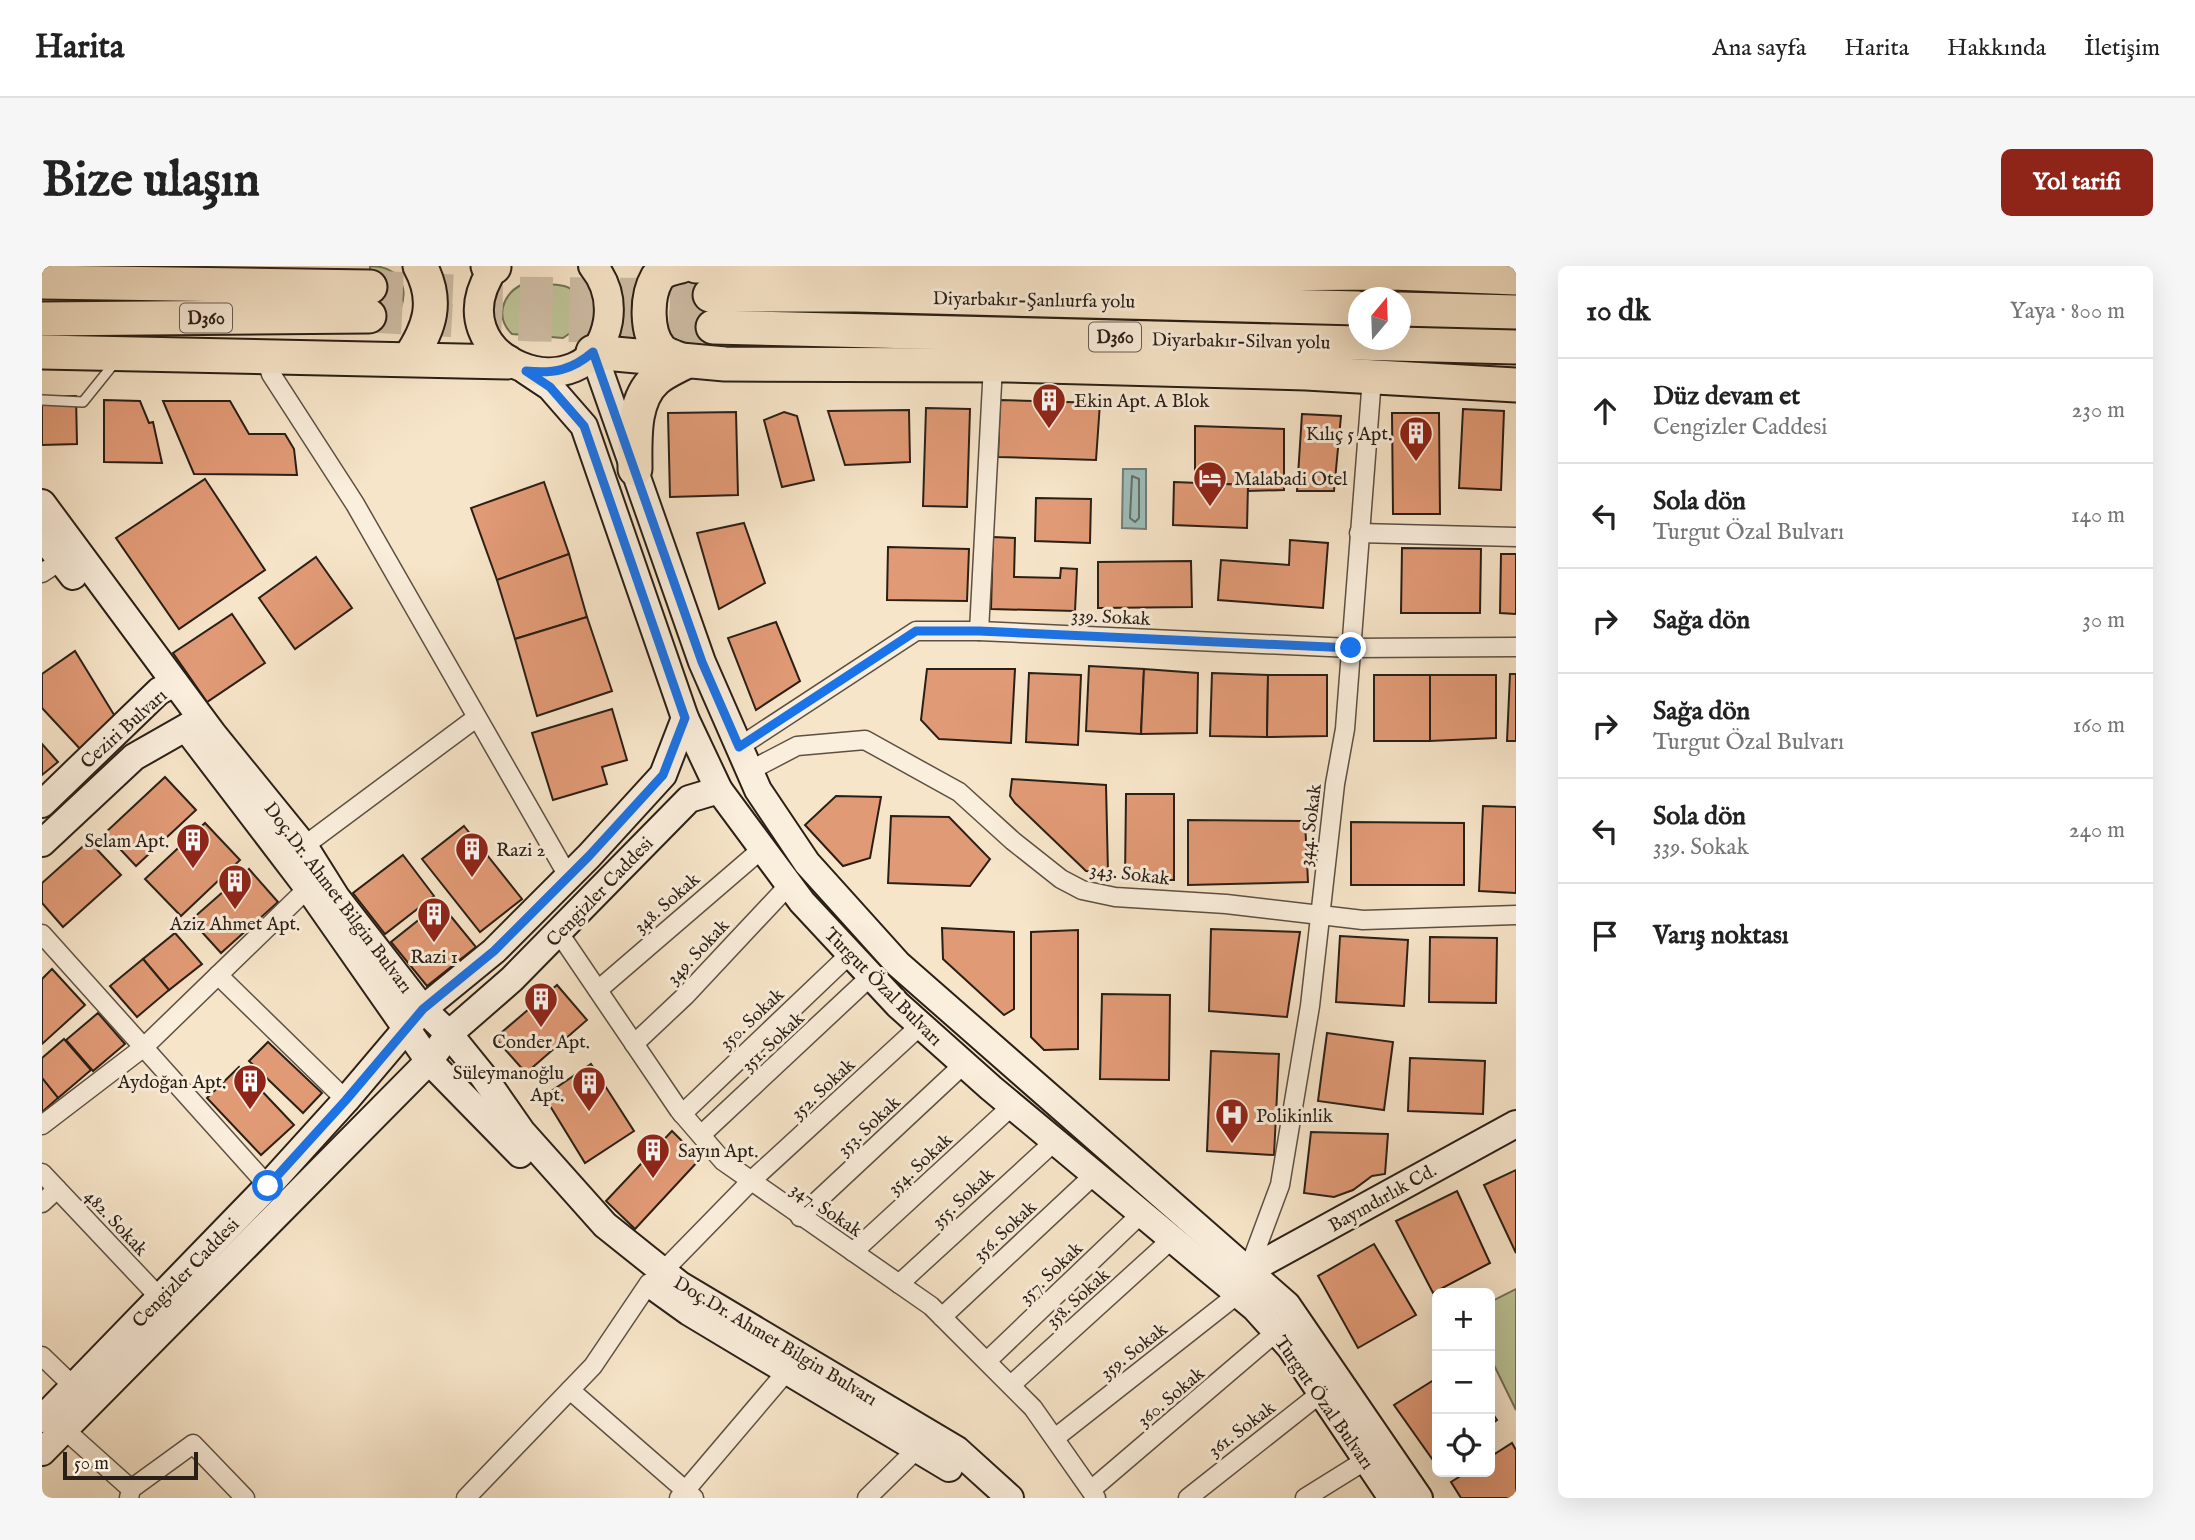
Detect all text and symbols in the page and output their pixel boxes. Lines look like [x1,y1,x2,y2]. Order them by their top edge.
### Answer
text: Harita [35,27,124,69]
text: Ana sayfa [1712,33,1806,64]
text: Harita [1844,33,1909,64]
text: Hakkında [1947,33,2046,64]
text: İletişim [2084,33,2160,64]
button: Yol tarifi [2001,149,2153,216]
text: Bize ulaşın [42,151,260,213]
street label: Diyarbakır-Şanlıurfa yolu [932,287,1136,315]
north arrow [1348,287,1411,350]
text: 10 dk [1586,293,1650,331]
text: Yaya · 800 m [2010,297,2125,326]
road number: D360 [180,304,232,332]
road number: D360 [1089,322,1141,352]
street label: Diyarbakır-Silvan yolu [1151,328,1331,356]
text: Düz devam et [1653,380,1800,413]
building icon: Ekin Apt. A Blok [1030,381,1068,430]
place label: Ekin Apt. A Blok [1074,390,1210,414]
icon: ahead [1586,392,1624,430]
text: 230 m [2072,396,2125,425]
text: Cengizler Caddesi [1653,413,1827,442]
building icon: Kılıç 5 Apt. [1397,414,1435,463]
place label: Kılıç 5 Apt. [1306,423,1392,447]
hotel icon: Malabadi Otel [1191,459,1229,508]
place label: Malabadi Otel [1234,468,1348,492]
text: Sola dön [1653,485,1746,518]
icon: left [1586,497,1624,535]
text: 140 m [2071,501,2125,530]
text: Turgut Özal Bulvarı [1653,518,1844,547]
icon: right [1586,602,1624,640]
street label: 339. Sokak [1071,604,1152,632]
text: Sağa dön [1653,604,1750,637]
text: 30 m [2082,606,2125,635]
route end [1335,632,1366,663]
street label: Ceziri Bulvarı [76,684,173,775]
text: Sağa dön [1653,695,1750,728]
icon: right [1586,707,1624,745]
text: 160 m [2073,711,2125,740]
text: Turgut Özal Bulvarı [1653,728,1844,757]
street label: 344. Sokak [1294,782,1328,868]
street label: Doç.Dr. Ahmet Bilgin Bulvarı [258,798,417,999]
text: Sola dön [1653,800,1746,833]
icon: left [1586,812,1624,850]
text: 240 m [2069,816,2125,845]
building icon: Selam Apt. [174,821,212,870]
place label: Selam Apt. [85,830,169,854]
building icon: Razi 2 [453,830,491,879]
street label: Cengizler Caddesi [542,832,659,953]
text: 339. Sokak [1653,833,1749,862]
place label: Razi 2 [496,839,546,863]
street label: 343. Sokak [1088,858,1172,892]
building icon: Aziz Ahmet Apt. [216,862,254,911]
street label: 348. Sokak [629,867,706,939]
building icon: Razi 1 [415,895,453,944]
place label: Aziz Ahmet Apt. [169,913,300,937]
street label: 349. Sokak [662,914,736,990]
icon: arrive [1586,917,1624,955]
text: Varış noktası [1653,919,1789,952]
street label: Turgut Özal Bulvarı [818,923,947,1052]
place label: Razi 1 [410,946,458,970]
building icon: Conder Apt. [522,980,560,1029]
street label: 350. Sokak [715,983,790,1055]
street label: 351. Sokak [737,1007,811,1078]
place label: Conder Apt. [492,1031,590,1055]
street label: 352. Sokak [786,1053,861,1125]
building icon: Aydoğan Apt. [231,1062,269,1111]
place label: Süleymanoğlu Apt. [453,1062,564,1108]
building icon: Süleymanoğlu Apt. [570,1064,608,1113]
place label: Aydoğan Apt. [117,1071,226,1095]
street label: 353. Sokak [833,1091,907,1162]
hospital icon: Polikinlik [1213,1096,1251,1145]
place label: Polikinlik [1256,1105,1334,1129]
street label: 354. Sokak [883,1128,959,1201]
building icon: Sayın Apt. [634,1131,672,1180]
place label: Sayın Apt. [678,1140,758,1164]
street label: Bayındırlık Cd. [1325,1159,1441,1238]
street label: 355. Sokak [927,1163,1001,1234]
route start [252,1170,283,1201]
street label: 347. Sokak [785,1178,867,1244]
street label: 482. Sokak [79,1185,153,1262]
street label: 356. Sokak [968,1195,1043,1267]
street label: Cengizler Caddesi [128,1213,245,1334]
street label: 357. Sokak [1014,1237,1089,1310]
street label: 358. Sokak [1041,1263,1116,1334]
street label: Doç.Dr. Ahmet Bilgin Bulvarı [669,1271,881,1412]
map controls [1432,1288,1495,1477]
button: + [1432,1288,1495,1351]
street label: 359. Sokak [1096,1317,1173,1385]
street label: Turgut Özal Bulvarı [1268,1332,1378,1475]
button: − [1432,1351,1495,1414]
street label: 360. Sokak [1132,1362,1211,1433]
street label: 361. Sokak [1204,1396,1282,1463]
button: locate [1432,1414,1495,1477]
scale bar [63,1449,198,1481]
text: 50 m [74,1452,109,1476]

